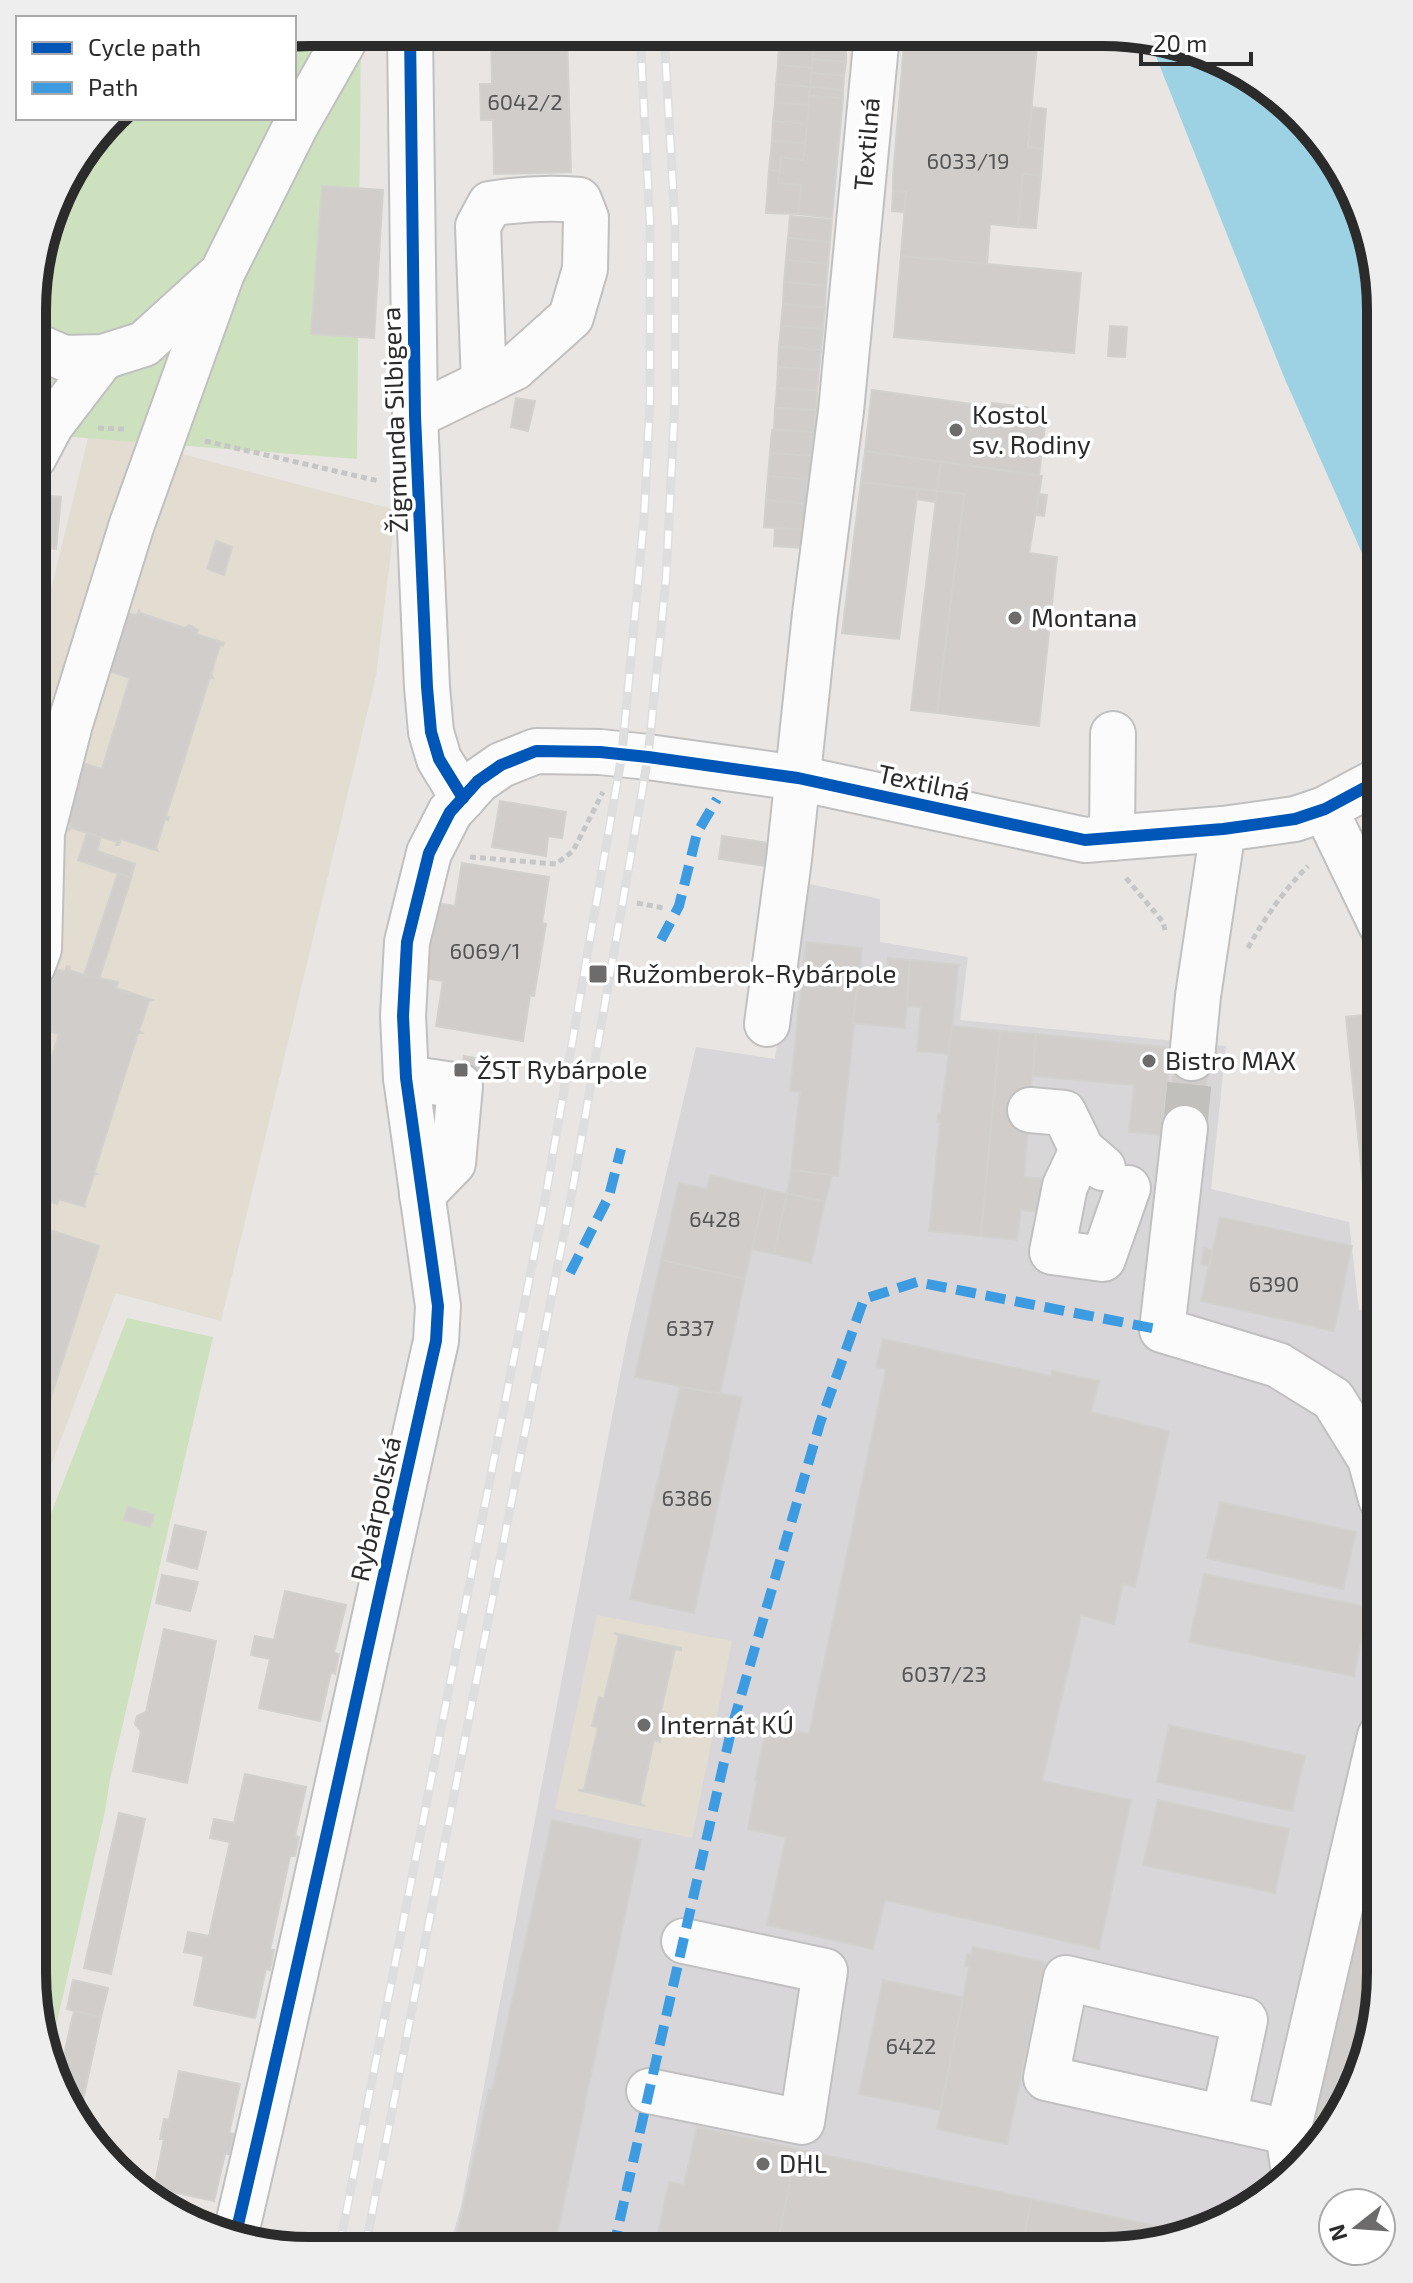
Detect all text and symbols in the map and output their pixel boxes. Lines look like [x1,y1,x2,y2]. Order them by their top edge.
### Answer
legend [16,16,296,120]
scale bar [1141,16,1251,66]
text: 20 m [1153,28,1207,57]
text: Cycle path [88,32,201,61]
text: Path [88,72,138,101]
house number: 6042/2 [487,88,563,114]
street label: Textilná [846,96,885,192]
house number: 6033/19 [926,147,1010,173]
street label: Žigmunda Silbigera [374,306,413,534]
place label: Kostol sv. Rodiny [972,398,1091,459]
marker: Kostol sv. Rodiny [947,421,965,439]
place label: Montana [1031,601,1137,632]
marker: Montana [1006,609,1024,627]
street label: Textilná [875,757,973,806]
house number: 6069/1 [449,937,521,963]
place label: Ružomberok-Rybárpole [616,957,896,988]
marker: Ružomberok-Rybárpole [587,963,609,985]
place label: Bistro MAX [1165,1044,1296,1075]
marker: Bistro MAX [1140,1052,1158,1070]
place label: ŽST Rybárpole [477,1053,647,1084]
marker: ŽST Rybárpole [452,1061,470,1079]
house number: 6428 [689,1205,741,1231]
house number: 6390 [1249,1270,1299,1296]
house number: 6337 [666,1314,714,1340]
street label: Rybárpoľská [343,1433,406,1584]
house number: 6386 [662,1484,712,1510]
house number: 6037/23 [901,1660,987,1686]
place label: Internát KÚ [660,1708,794,1739]
marker: Internát KÚ [635,1716,653,1734]
house number: 6422 [886,2032,936,2058]
place label: DHL [779,2147,827,2178]
marker: DHL [754,2155,772,2173]
north arrow [1317,2187,1397,2267]
text: N [1322,2222,1352,2245]

